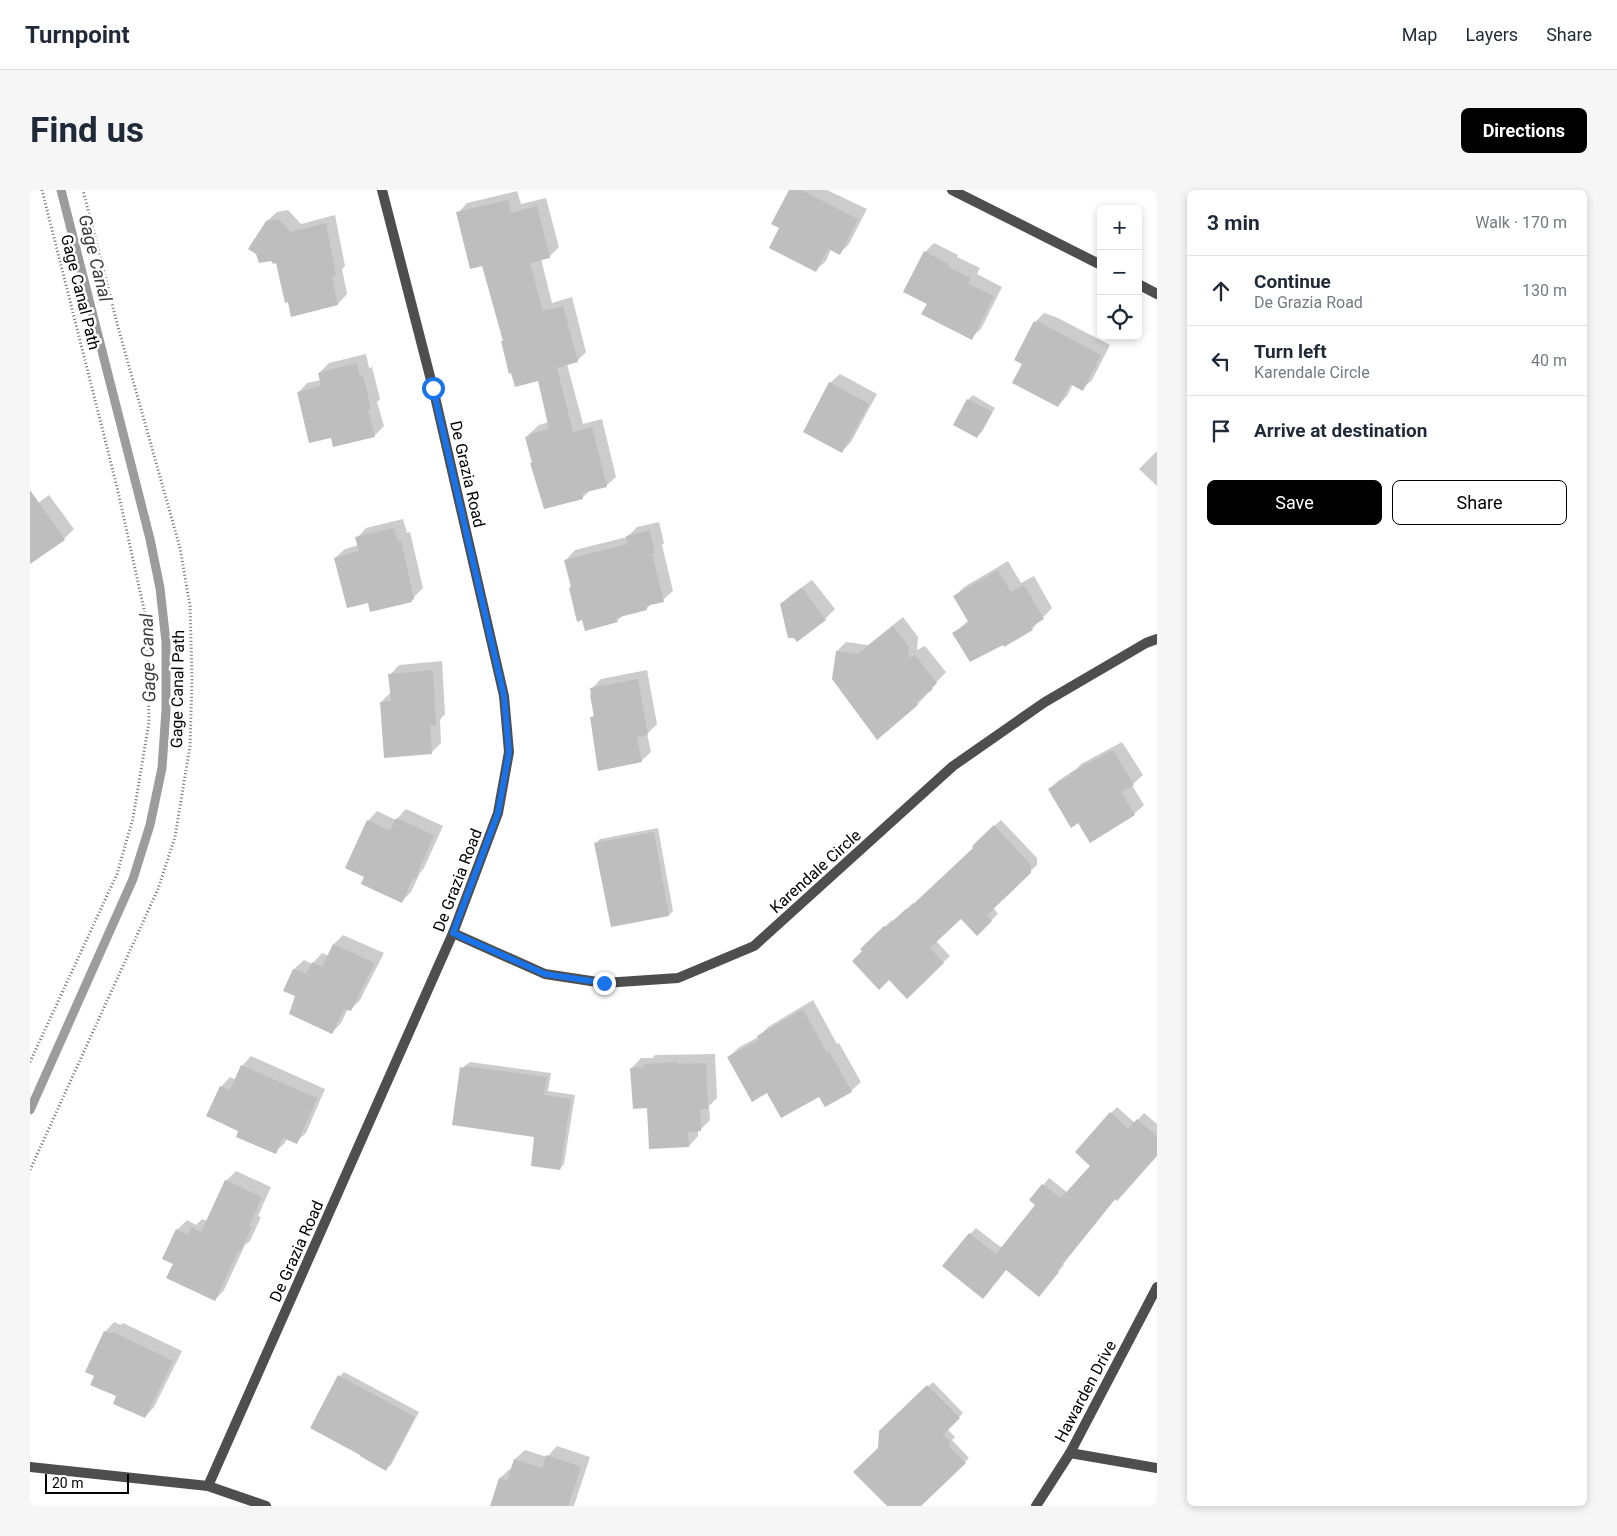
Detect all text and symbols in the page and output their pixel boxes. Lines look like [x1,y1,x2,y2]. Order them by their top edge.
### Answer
text: Turnpoint [25,21,130,49]
text: Map [1402,24,1437,45]
text: Layers [1465,24,1518,45]
text: Share [1546,24,1592,45]
button: Directions [1461,108,1587,153]
text: Find us [30,110,144,151]
map controls [1097,205,1142,340]
button: + [1097,205,1142,250]
text: 3 min [1207,211,1260,235]
water label: Gage Canal [75,212,117,304]
text: Walk · 170 m [1475,213,1567,232]
street label: Gage Canal Path [57,232,104,352]
button: − [1097,250,1142,295]
text: Continue [1254,270,1331,293]
icon: ahead [1207,277,1235,305]
text: 130 m [1522,281,1567,300]
text: De Grazia Road [1254,293,1363,312]
button: locate [1097,295,1142,340]
text: Turn left [1254,340,1327,363]
icon: left [1207,347,1235,375]
text: 40 m [1531,351,1567,370]
text: Karendale Circle [1254,363,1370,382]
route start [422,377,445,400]
icon: arrive [1207,417,1235,445]
street label: De Grazia Road [446,419,489,529]
text: Arrive at destination [1254,419,1427,442]
button: Save [1207,480,1382,525]
button: Share [1392,480,1567,525]
water label: Gage Canal [135,612,160,703]
street label: Gage Canal Path [167,630,188,748]
street label: De Grazia Road [429,826,486,934]
street label: Karendale Circle [766,826,865,917]
route end [593,972,616,995]
street label: De Grazia Road [266,1198,327,1305]
street label: Hawarden Drive [1051,1337,1120,1445]
scale bar [45,1471,129,1494]
text: 20 m [52,1475,84,1491]

